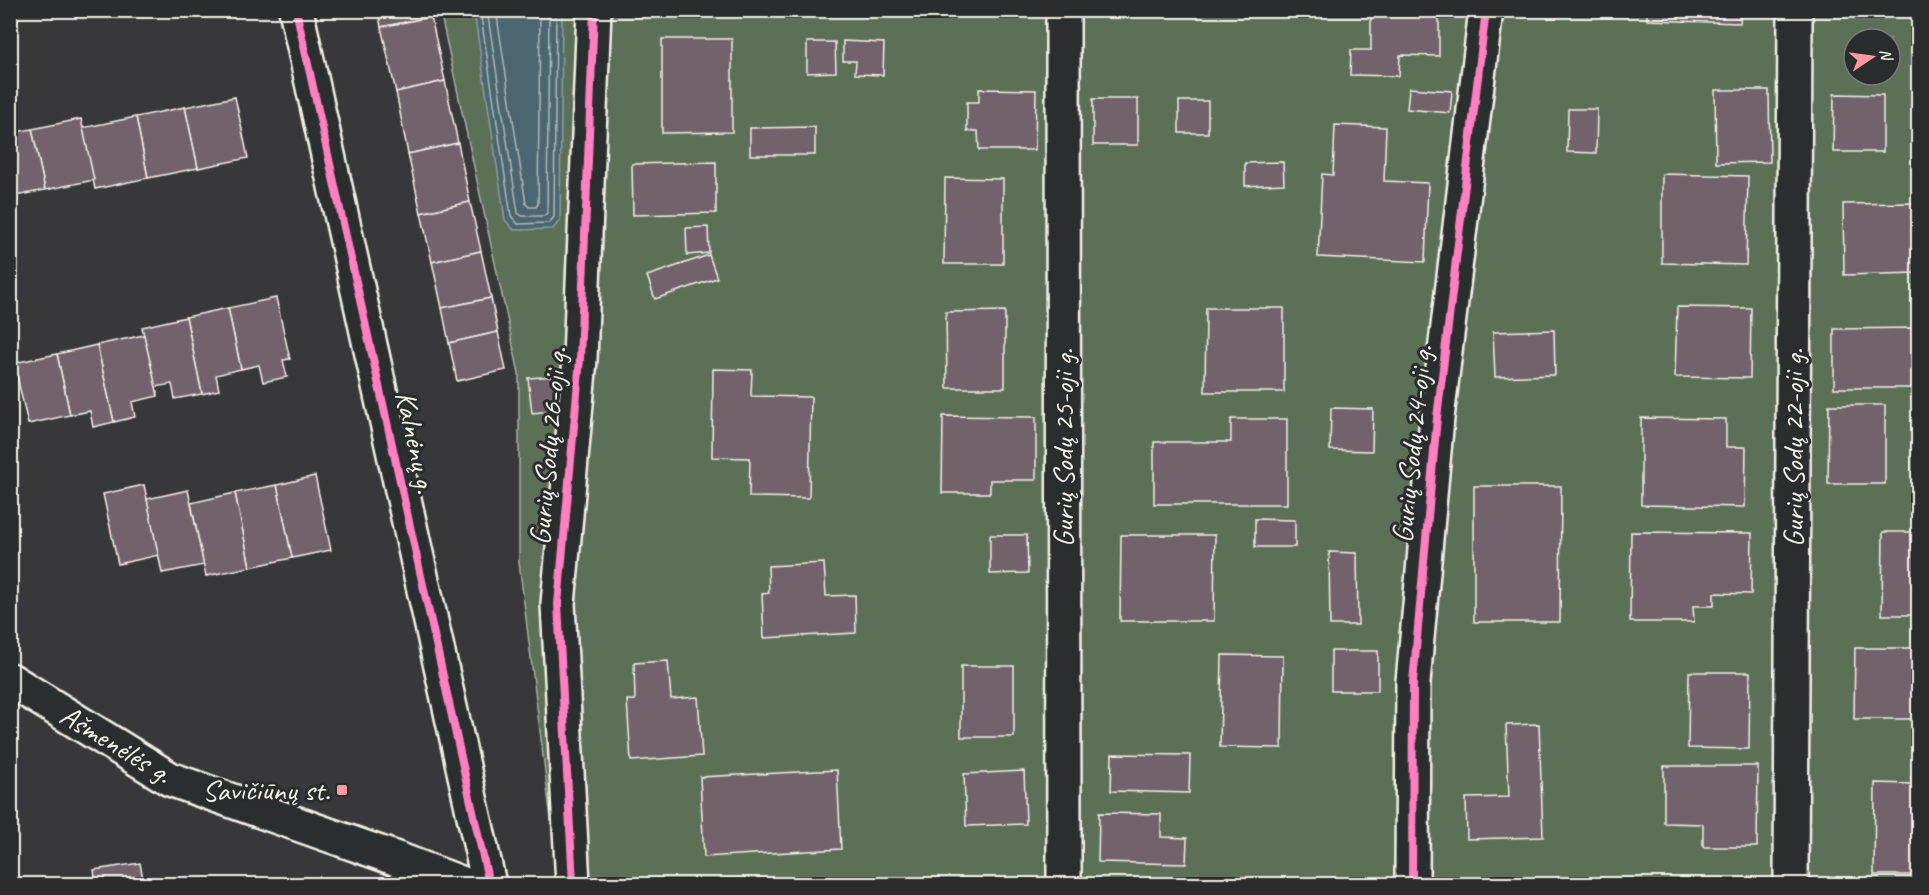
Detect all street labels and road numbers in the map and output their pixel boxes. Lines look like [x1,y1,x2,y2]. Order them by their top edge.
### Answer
street label: Gurių Sodų 24-oji g. [1383,343,1441,545]
street label: Gurių Sodų 26-oji g. [520,346,576,546]
street label: Gurių Sodų 25-oji g. [1044,349,1082,547]
street label: Gurių Sodų 22-oji g. [1774,349,1812,547]
street label: Kalnėnų g. [387,387,445,497]
street label: Ašmenėlės g. [53,696,179,792]

